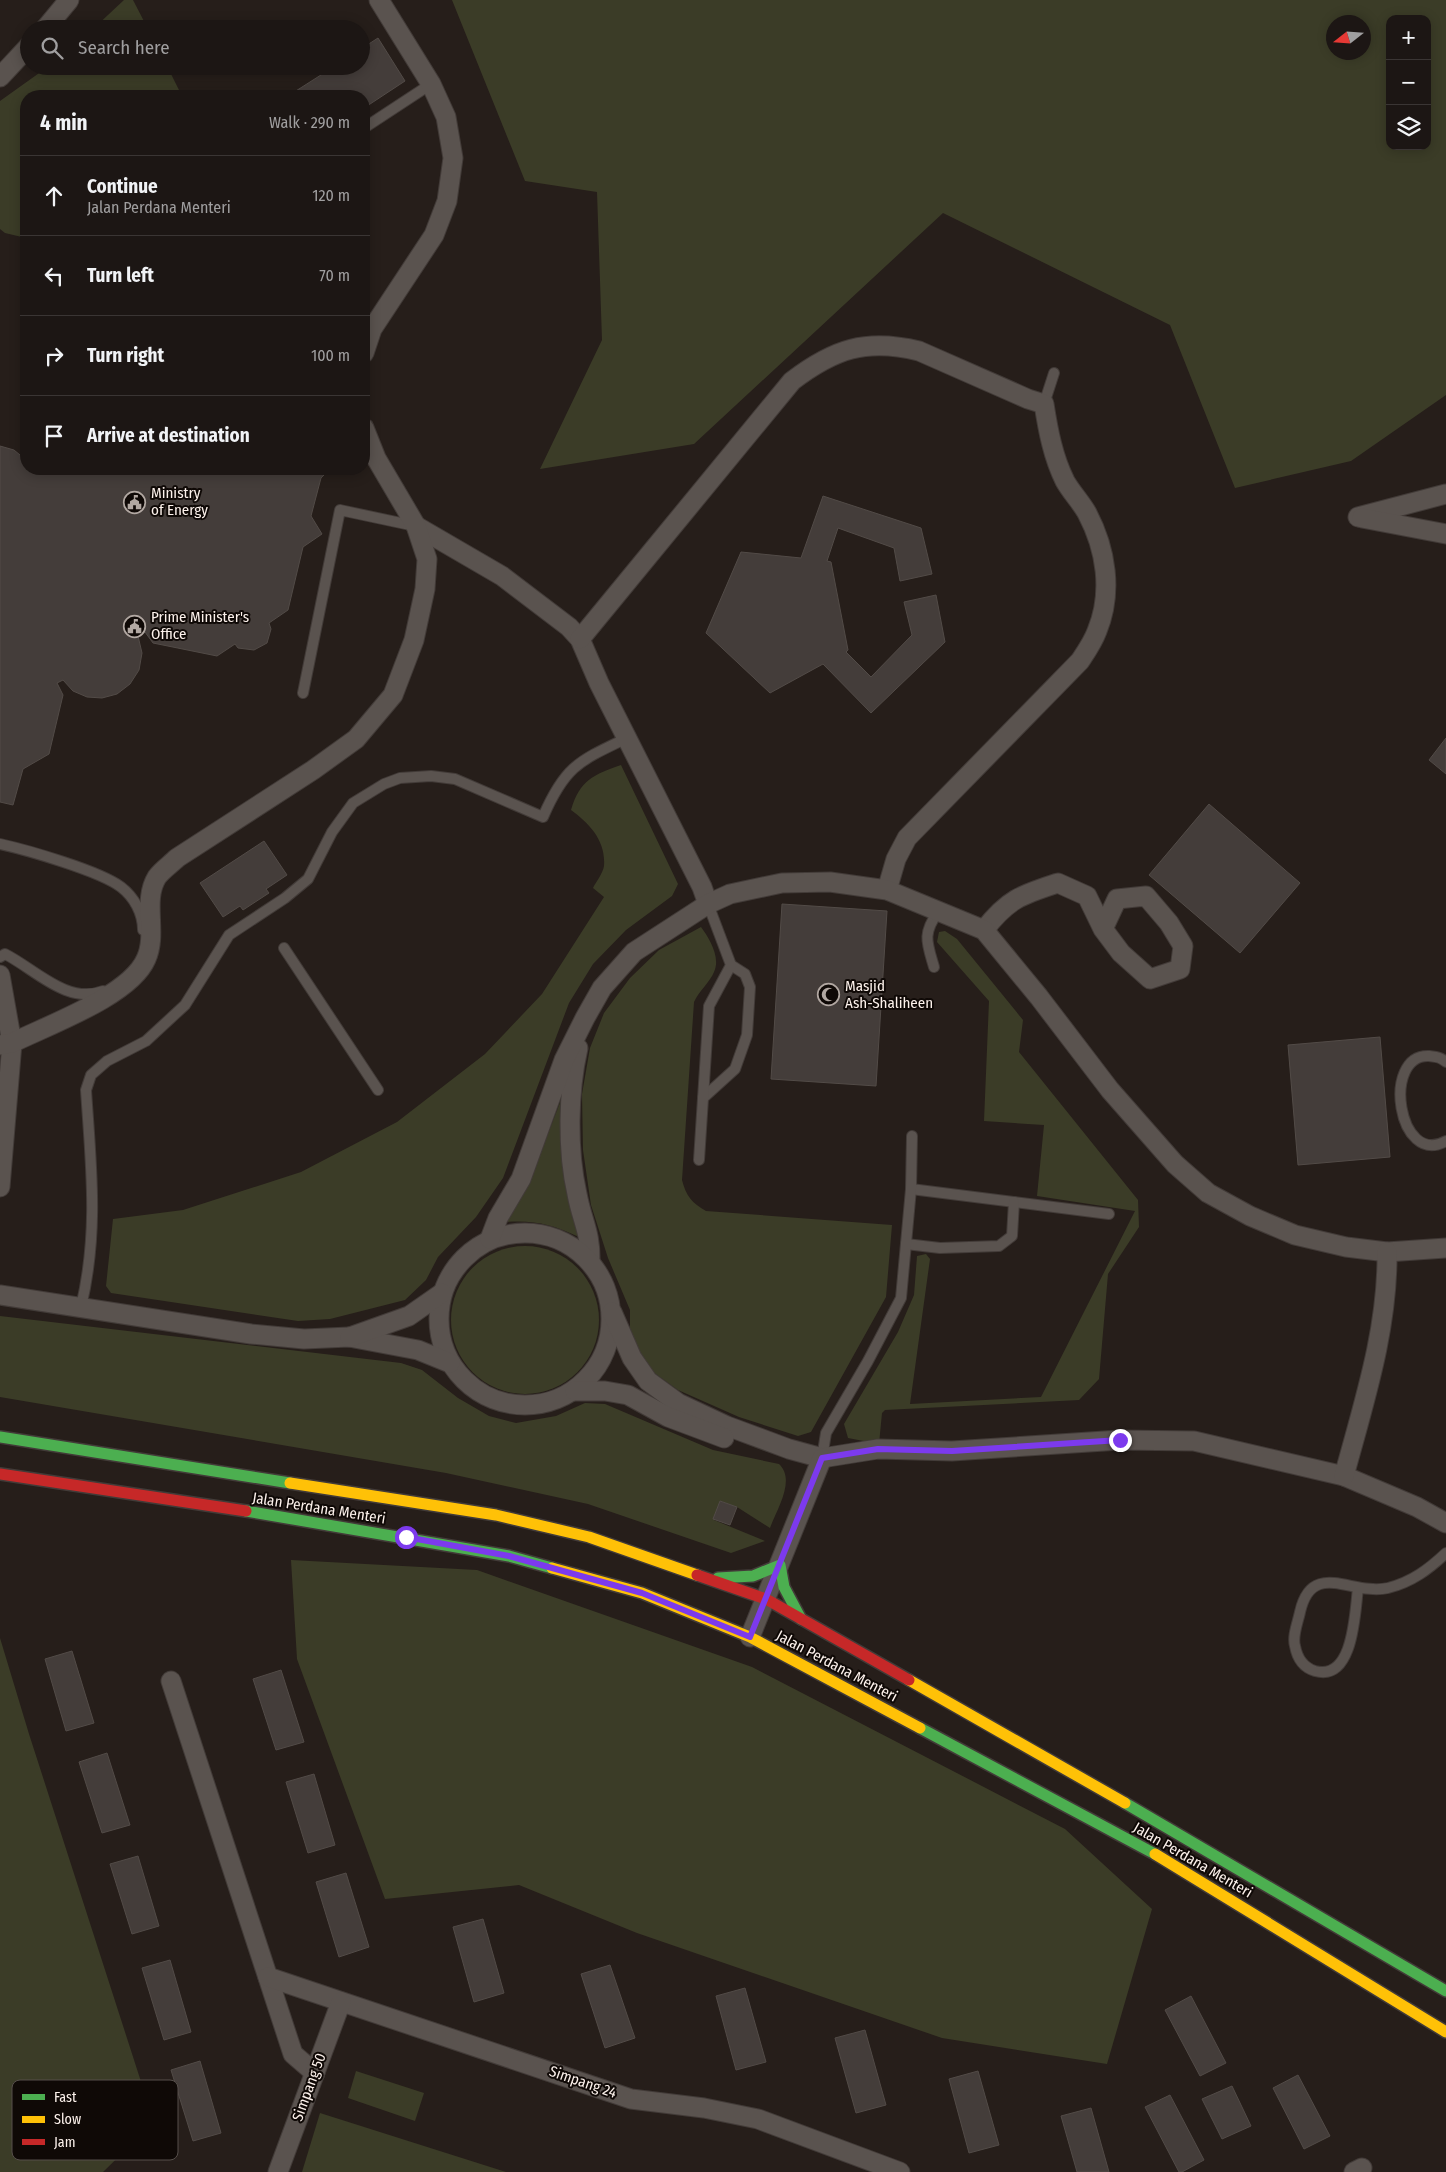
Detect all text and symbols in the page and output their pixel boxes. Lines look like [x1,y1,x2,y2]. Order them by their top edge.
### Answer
north arrow [1326,15,1371,60]
map controls [1386,15,1431,150]
button: + [1386,15,1431,60]
search box [20,20,370,75]
icon: search [38,34,66,62]
text: Search here [78,36,170,59]
button: − [1386,60,1431,105]
button: layers [1386,105,1431,150]
text: 4 min [40,110,88,136]
text: Walk · 290 m [269,113,350,132]
text: Continue [87,175,158,198]
icon: ahead [40,182,68,210]
text: 120 m [312,186,350,205]
text: Jalan Perdana Menteri [87,198,231,217]
icon: left [40,262,68,290]
text: Turn left [87,264,154,287]
text: 70 m [319,266,350,285]
icon: right [40,342,68,370]
text: Turn right [87,344,164,367]
text: 100 m [311,346,350,365]
icon: arrive [40,422,68,450]
text: Arrive at destination [87,424,250,447]
place label: Ministry of Energy [151,484,208,519]
public building icon: Ministry of Energy [123,490,147,514]
place label: Prime Minister's Office [151,608,249,643]
public building icon: Prime Minister's Office [123,614,147,638]
place label: Masjid Ash-Shaliheen [845,977,933,1012]
mosque icon: Masjid Ash-Shaliheen [817,983,841,1007]
route end [1109,1429,1132,1452]
street label: Jalan Perdana Menteri [251,1489,387,1527]
route start [395,1526,418,1549]
street label: Jalan Perdana Menteri [773,1626,901,1706]
street label: Jalan Perdana Menteri [1130,1818,1256,1902]
street label: Simpang 50 [288,2050,330,2124]
street label: Simpang 24 [547,2062,619,2102]
legend [12,2080,178,2160]
text: Fast [54,2089,77,2106]
text: Slow [54,2111,81,2128]
text: Jam [54,2134,75,2151]

